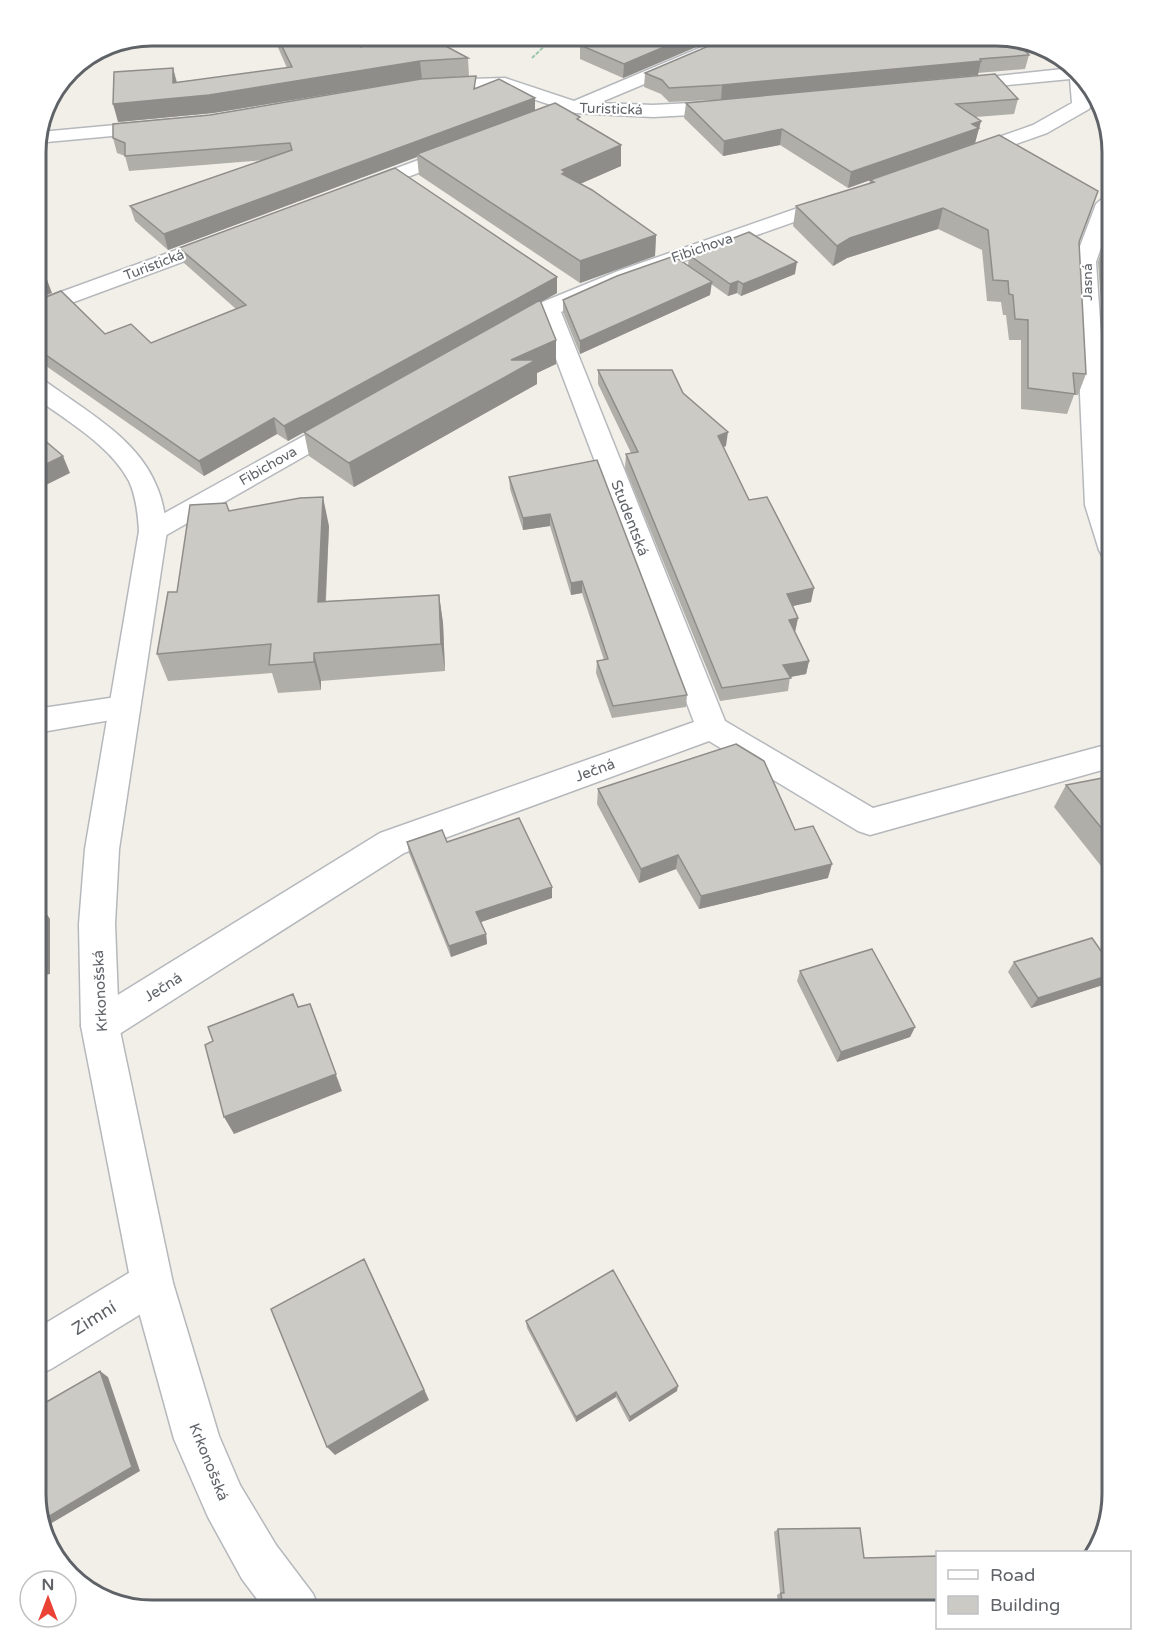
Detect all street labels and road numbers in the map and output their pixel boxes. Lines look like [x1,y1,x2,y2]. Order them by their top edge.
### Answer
street label: Turistická [579,99,643,119]
street label: Fibichova [669,230,735,266]
street label: Turistická [121,246,187,284]
street label: Jasná [1079,263,1096,301]
street label: Fibichova [236,443,300,489]
street label: Studentská [607,477,653,559]
street label: Ječná [573,755,617,785]
street label: Krkonošská [89,950,111,1032]
street label: Ječná [141,968,185,1006]
street label: Zimní [68,1296,121,1340]
street label: Krkonošská [185,1421,233,1503]

